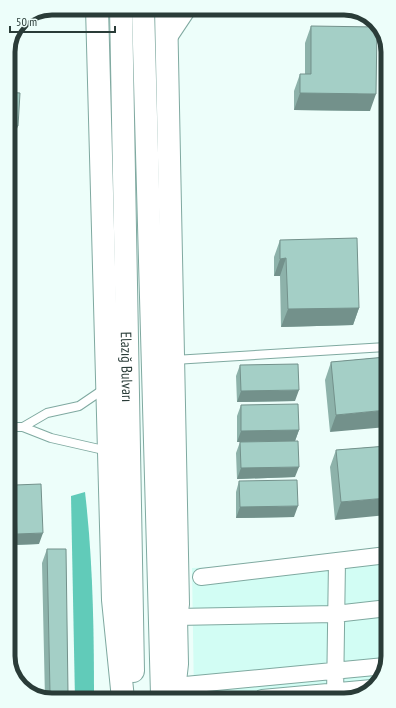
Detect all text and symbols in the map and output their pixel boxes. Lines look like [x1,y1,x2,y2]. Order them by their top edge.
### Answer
scale bar [10,8,115,34]
text: 50 m [16,14,37,29]
street label: Elazığ Bulvarı [117,331,138,402]

